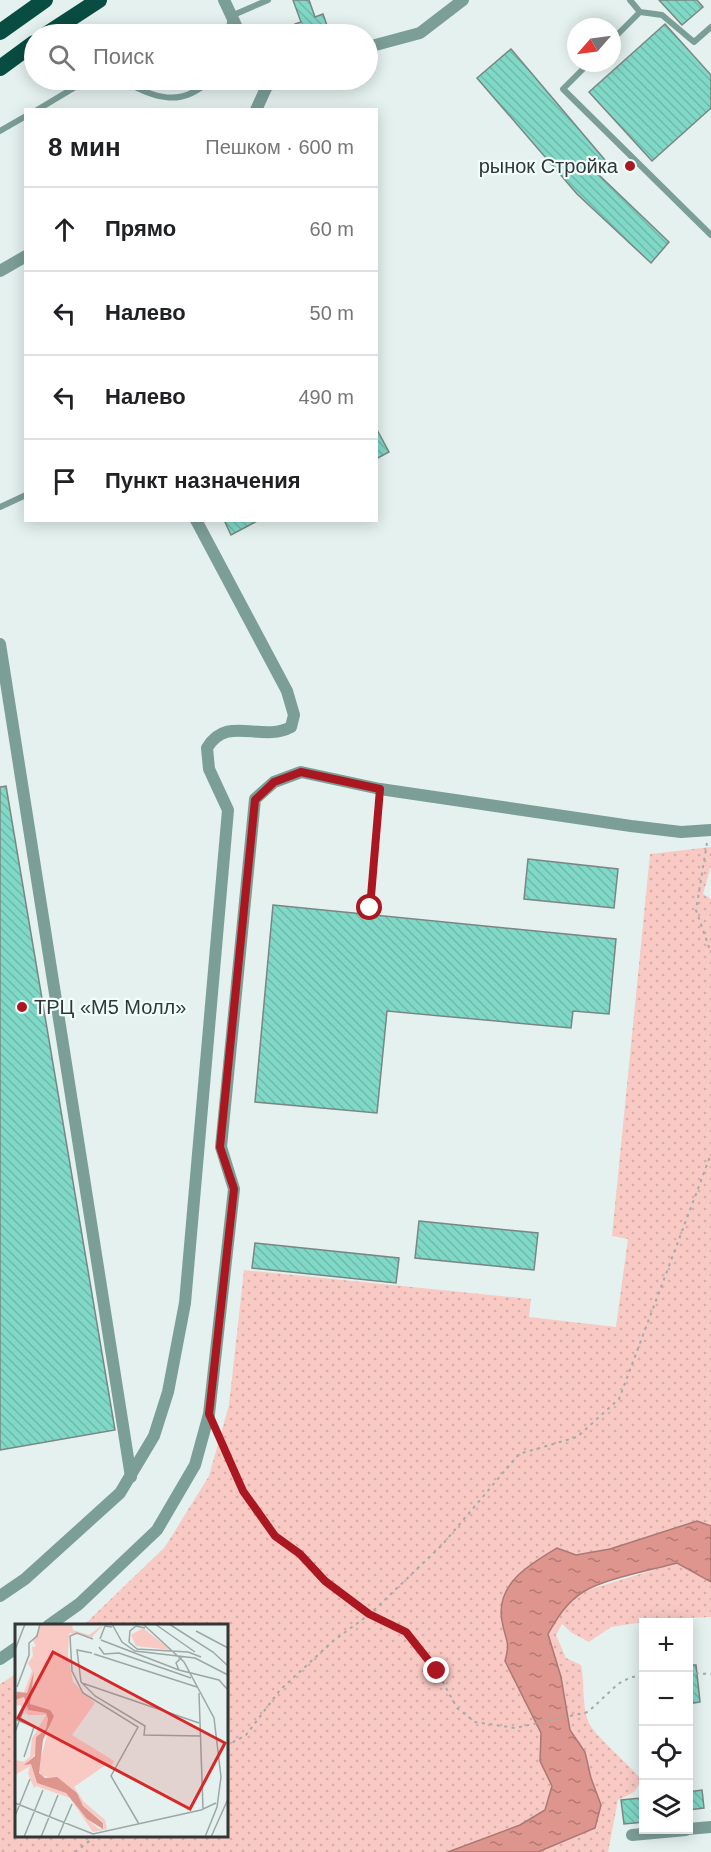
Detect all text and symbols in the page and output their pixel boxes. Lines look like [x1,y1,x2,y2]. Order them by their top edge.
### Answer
north arrow [567,18,621,72]
search box [24,24,378,90]
icon: search [45,41,78,74]
text: Поиск [93,44,154,69]
text: 8 мин [48,132,121,162]
text: Пешком · 600 m [205,136,354,158]
place label: рынок Стройка [479,155,619,177]
marker: рынок Стройка [623,159,637,173]
icon: ahead [48,213,81,246]
text: Прямо [105,216,176,241]
text: 60 m [310,218,354,240]
icon: left [48,297,81,330]
text: Налево [105,300,186,325]
text: 50 m [310,302,354,324]
icon: left [48,381,81,414]
text: Налево [105,384,186,409]
text: 490 m [298,386,354,408]
icon: arrive [48,465,81,498]
text: Пункт назначения [105,468,301,493]
route start [356,894,382,920]
place label: ТРЦ «М5 Молл» [34,996,186,1018]
marker: ТРЦ «М5 Молл» [15,1000,29,1014]
map controls [639,1618,693,1834]
button: + [639,1618,693,1672]
inset map [15,1624,228,1837]
route end [423,1657,449,1683]
button: − [639,1672,693,1726]
button: locate [639,1726,693,1780]
button: layers [639,1780,693,1834]

